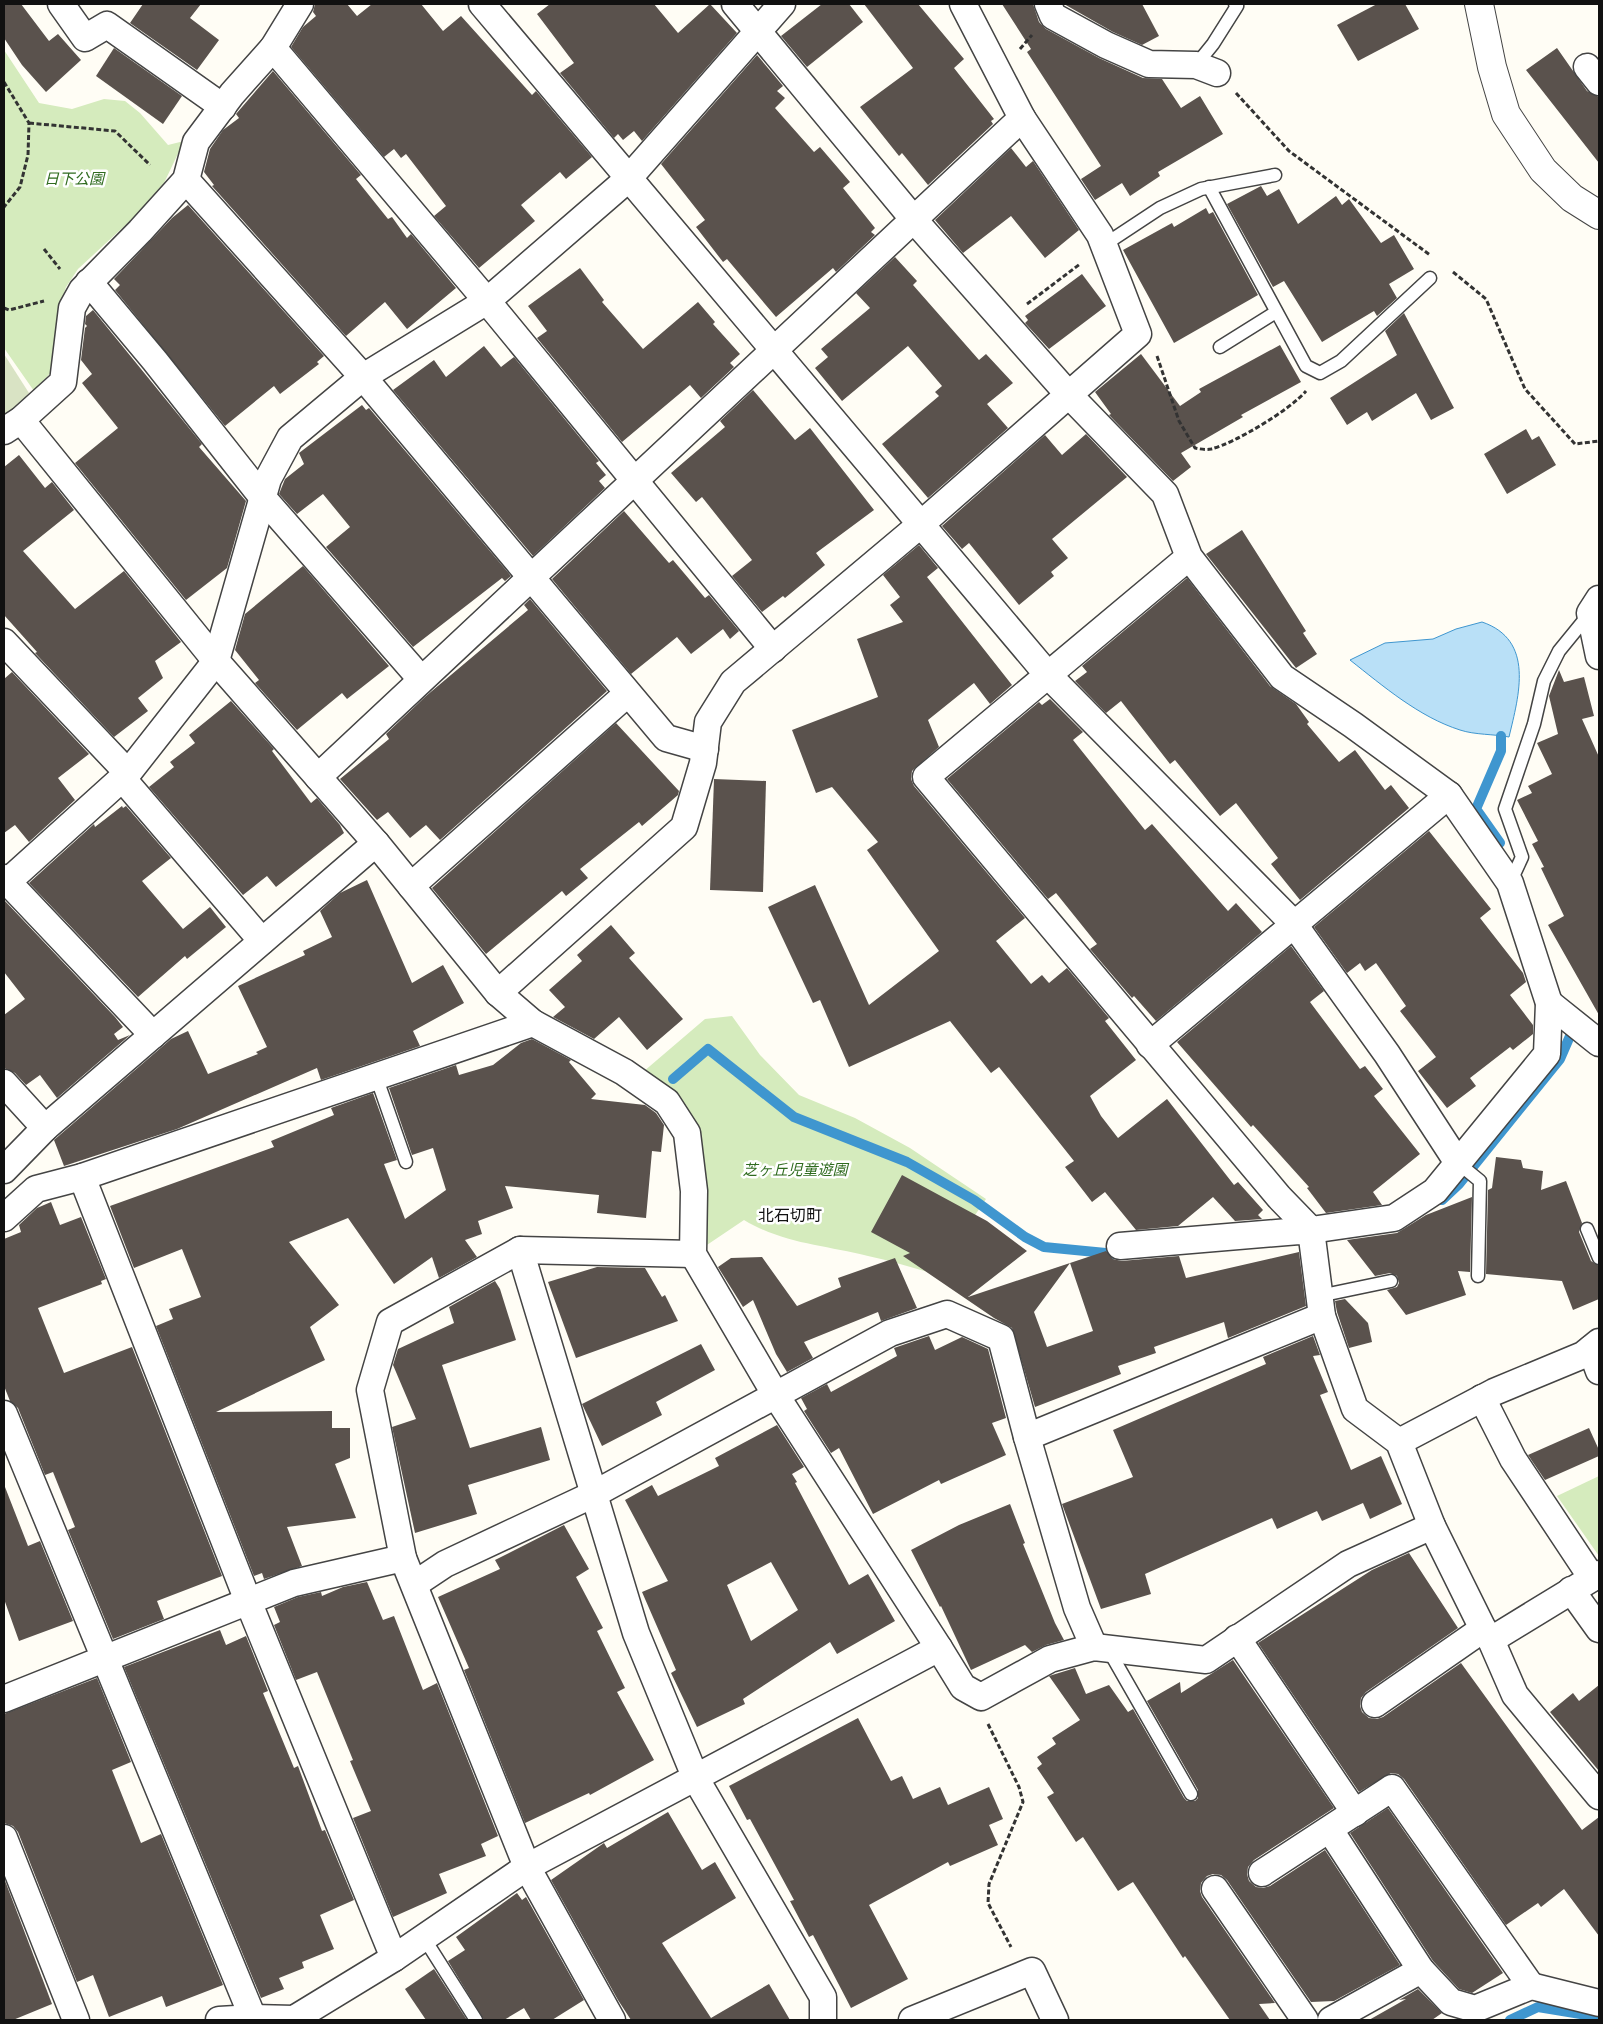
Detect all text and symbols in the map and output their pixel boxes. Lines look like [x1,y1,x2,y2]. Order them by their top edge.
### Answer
park label: 日下公園 [44,169,106,188]
park label: 芝ヶ丘児童遊園 [742,1160,849,1179]
district label: 北石切町 [758,1205,822,1225]

